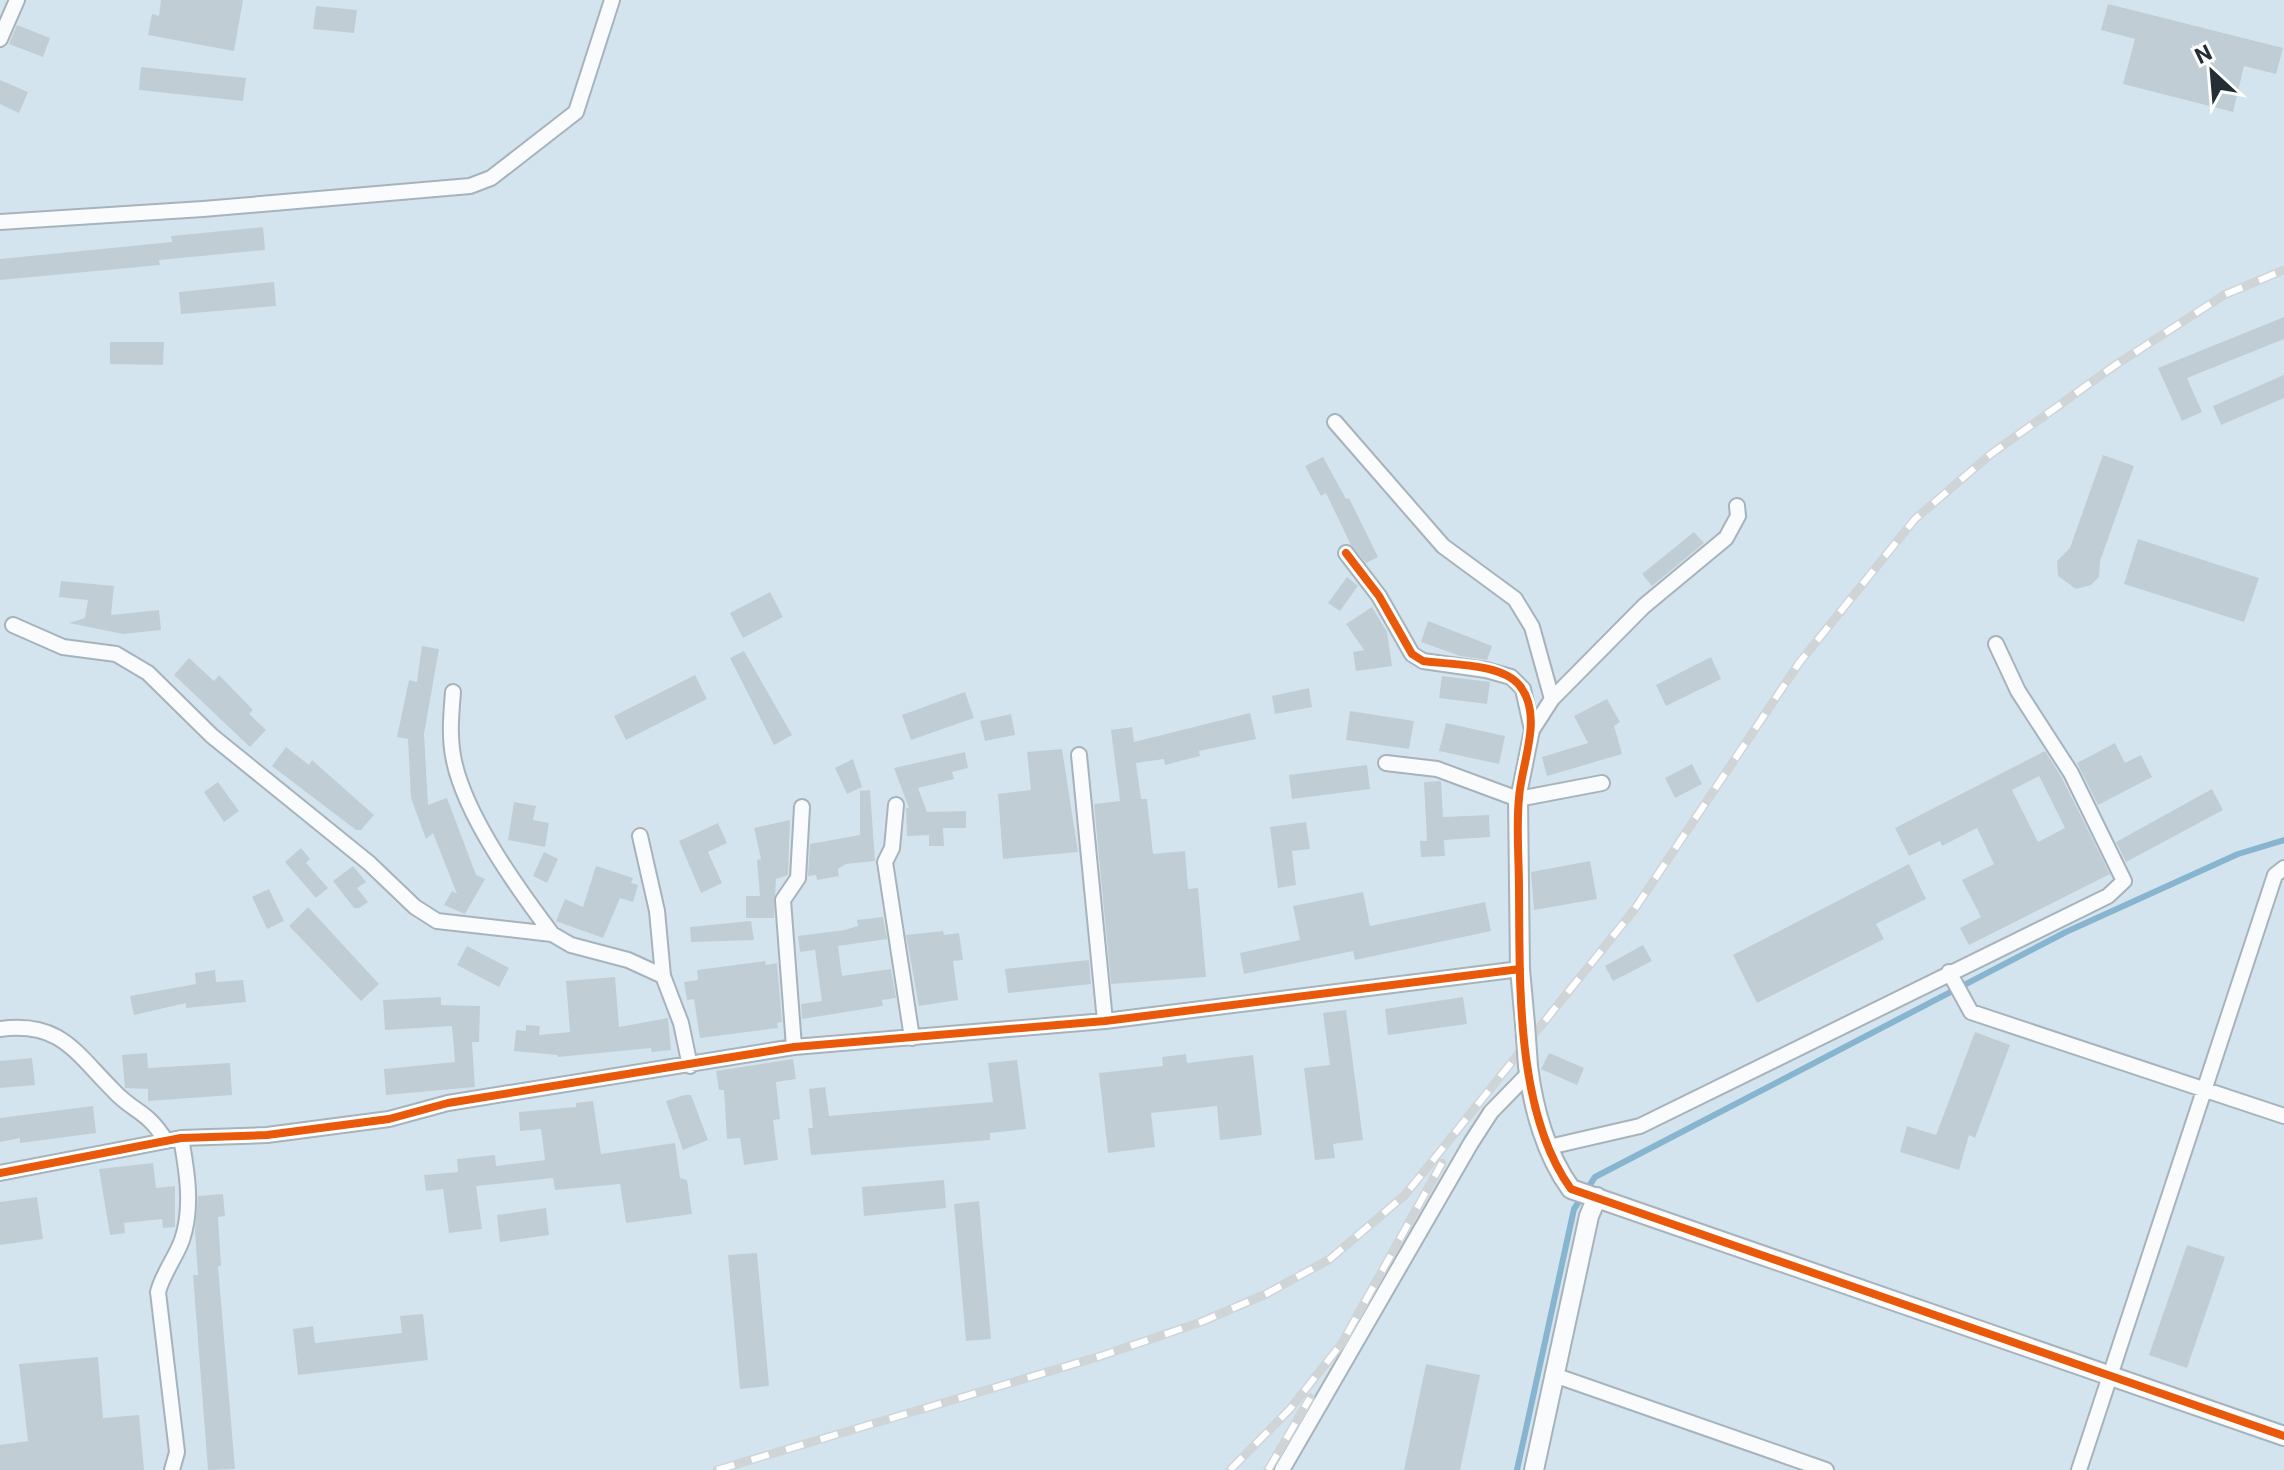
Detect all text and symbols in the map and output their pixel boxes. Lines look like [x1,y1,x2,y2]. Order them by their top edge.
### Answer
north arrow [2172,32,2252,112]
text: N [2191,40,2216,69]

